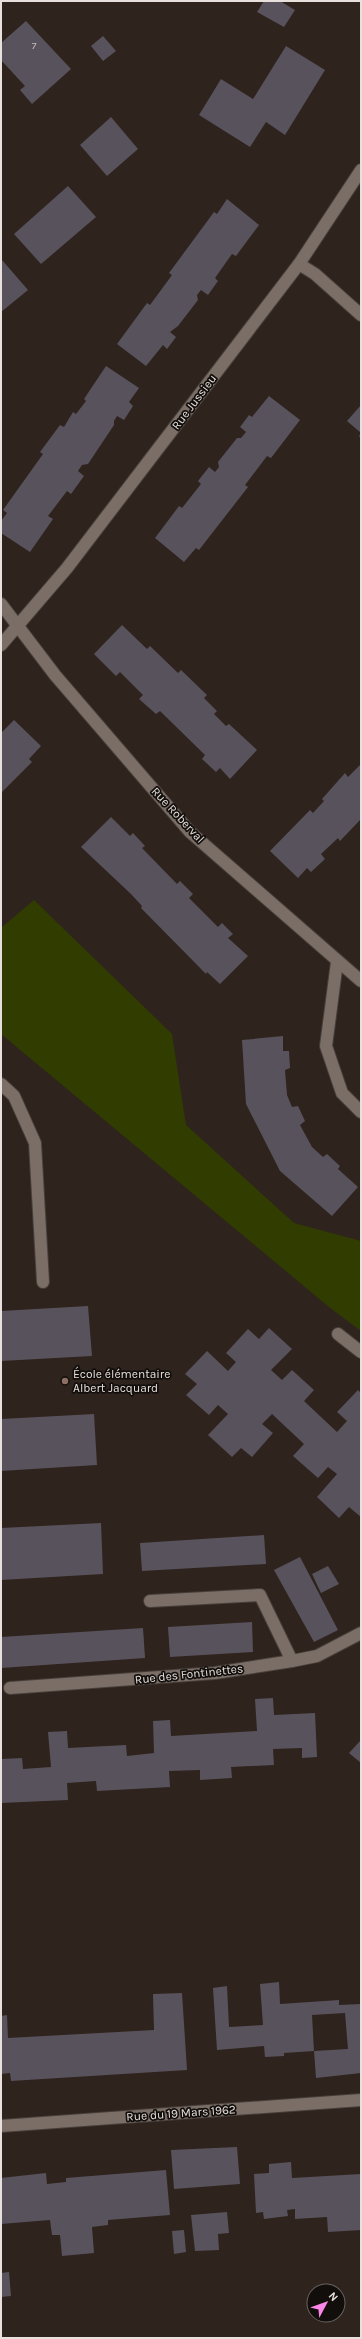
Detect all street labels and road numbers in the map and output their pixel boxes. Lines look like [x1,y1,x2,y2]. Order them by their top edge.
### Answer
street label: Rue Jussieu [169,372,219,432]
street label: Rue Roberval [149,784,207,846]
street label: Rue des Fontinettes [134,1661,244,1687]
street label: Rue du 19 Mars 1962 [126,2102,236,2124]

